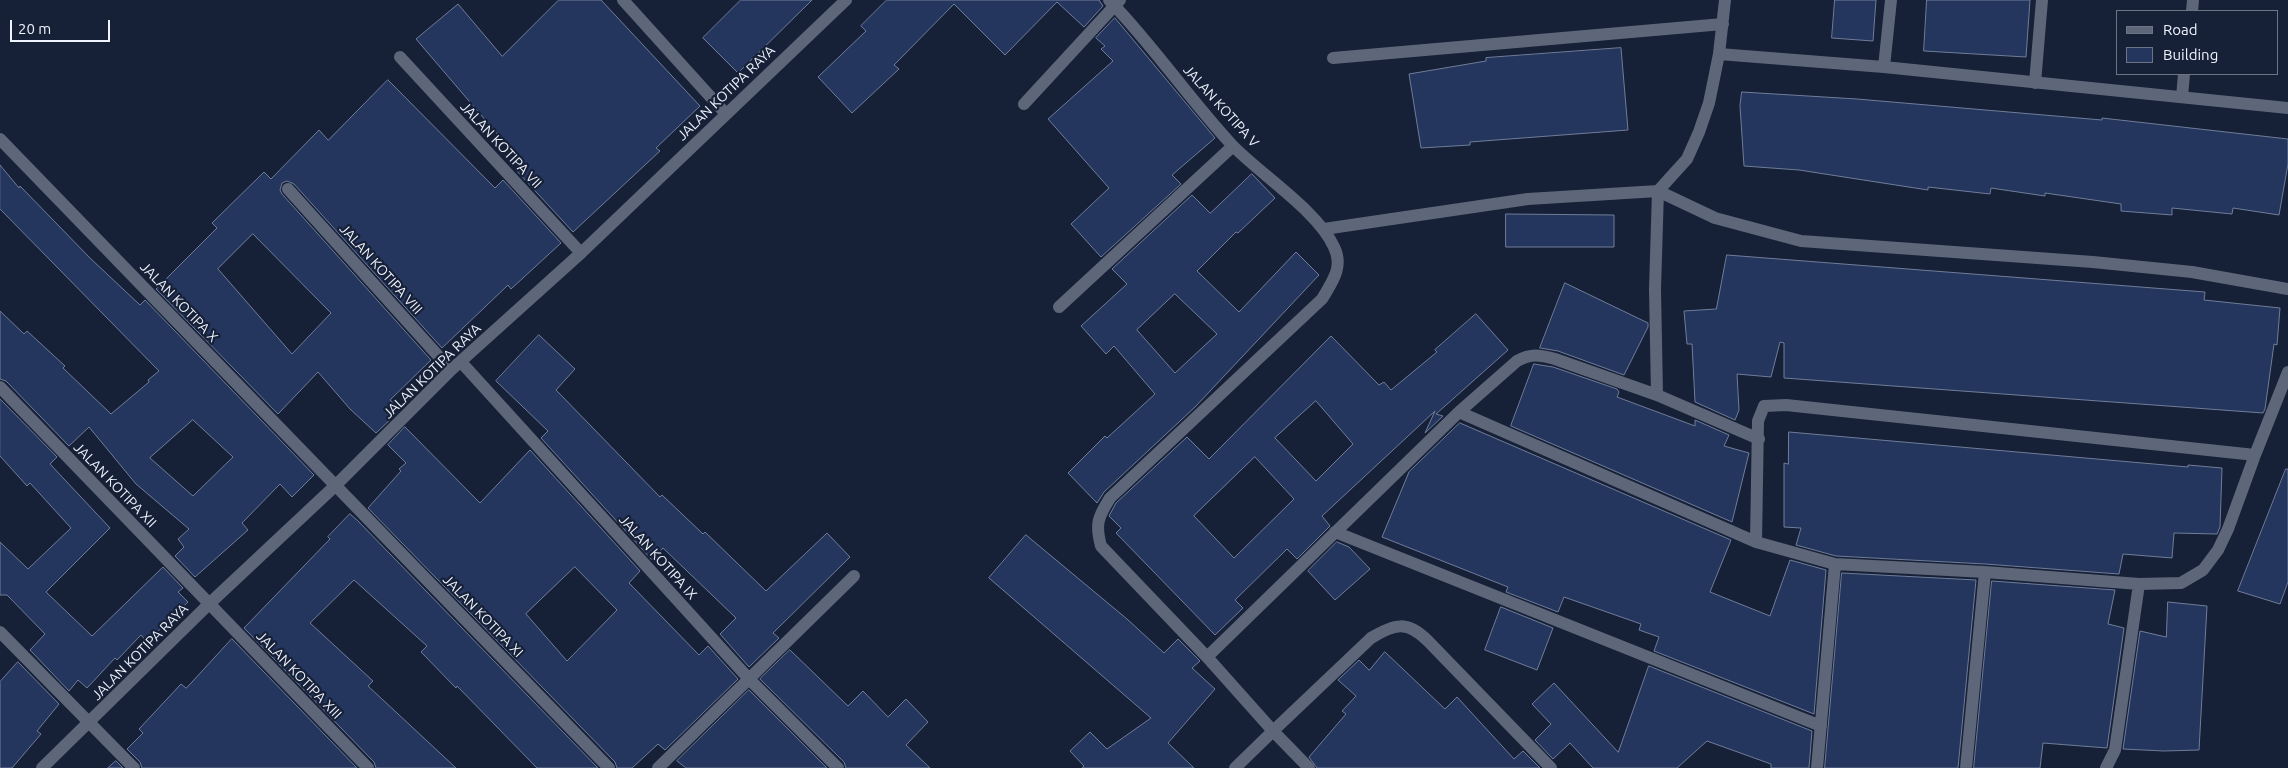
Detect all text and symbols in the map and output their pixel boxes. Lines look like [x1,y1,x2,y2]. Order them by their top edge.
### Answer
scale bar [12,10,112,42]
legend [2116,10,2278,75]
text: 20 m [18,20,51,37]
text: Road [2163,21,2198,38]
street label: JALAN KOTIPA RAYA [674,42,778,144]
text: Building [2163,46,2218,63]
street label: JALAN KOTIPA V [1180,61,1262,151]
street label: JALAN KOTIPA VII [457,98,545,192]
street label: JALAN KOTIPA VIII [336,220,426,318]
street label: JALAN KOTIPA X [137,259,221,345]
street label: JALAN KOTIPA RAYA [380,320,484,422]
street label: JALAN KOTIPA XII [70,439,160,531]
street label: JALAN KOTIPA IX [616,511,700,603]
street label: JALAN KOTIPA XI [439,571,527,661]
street label: JALAN KOTIPA RAYA [88,600,192,704]
street label: JALAN KOTIPA XIII [253,628,345,722]

